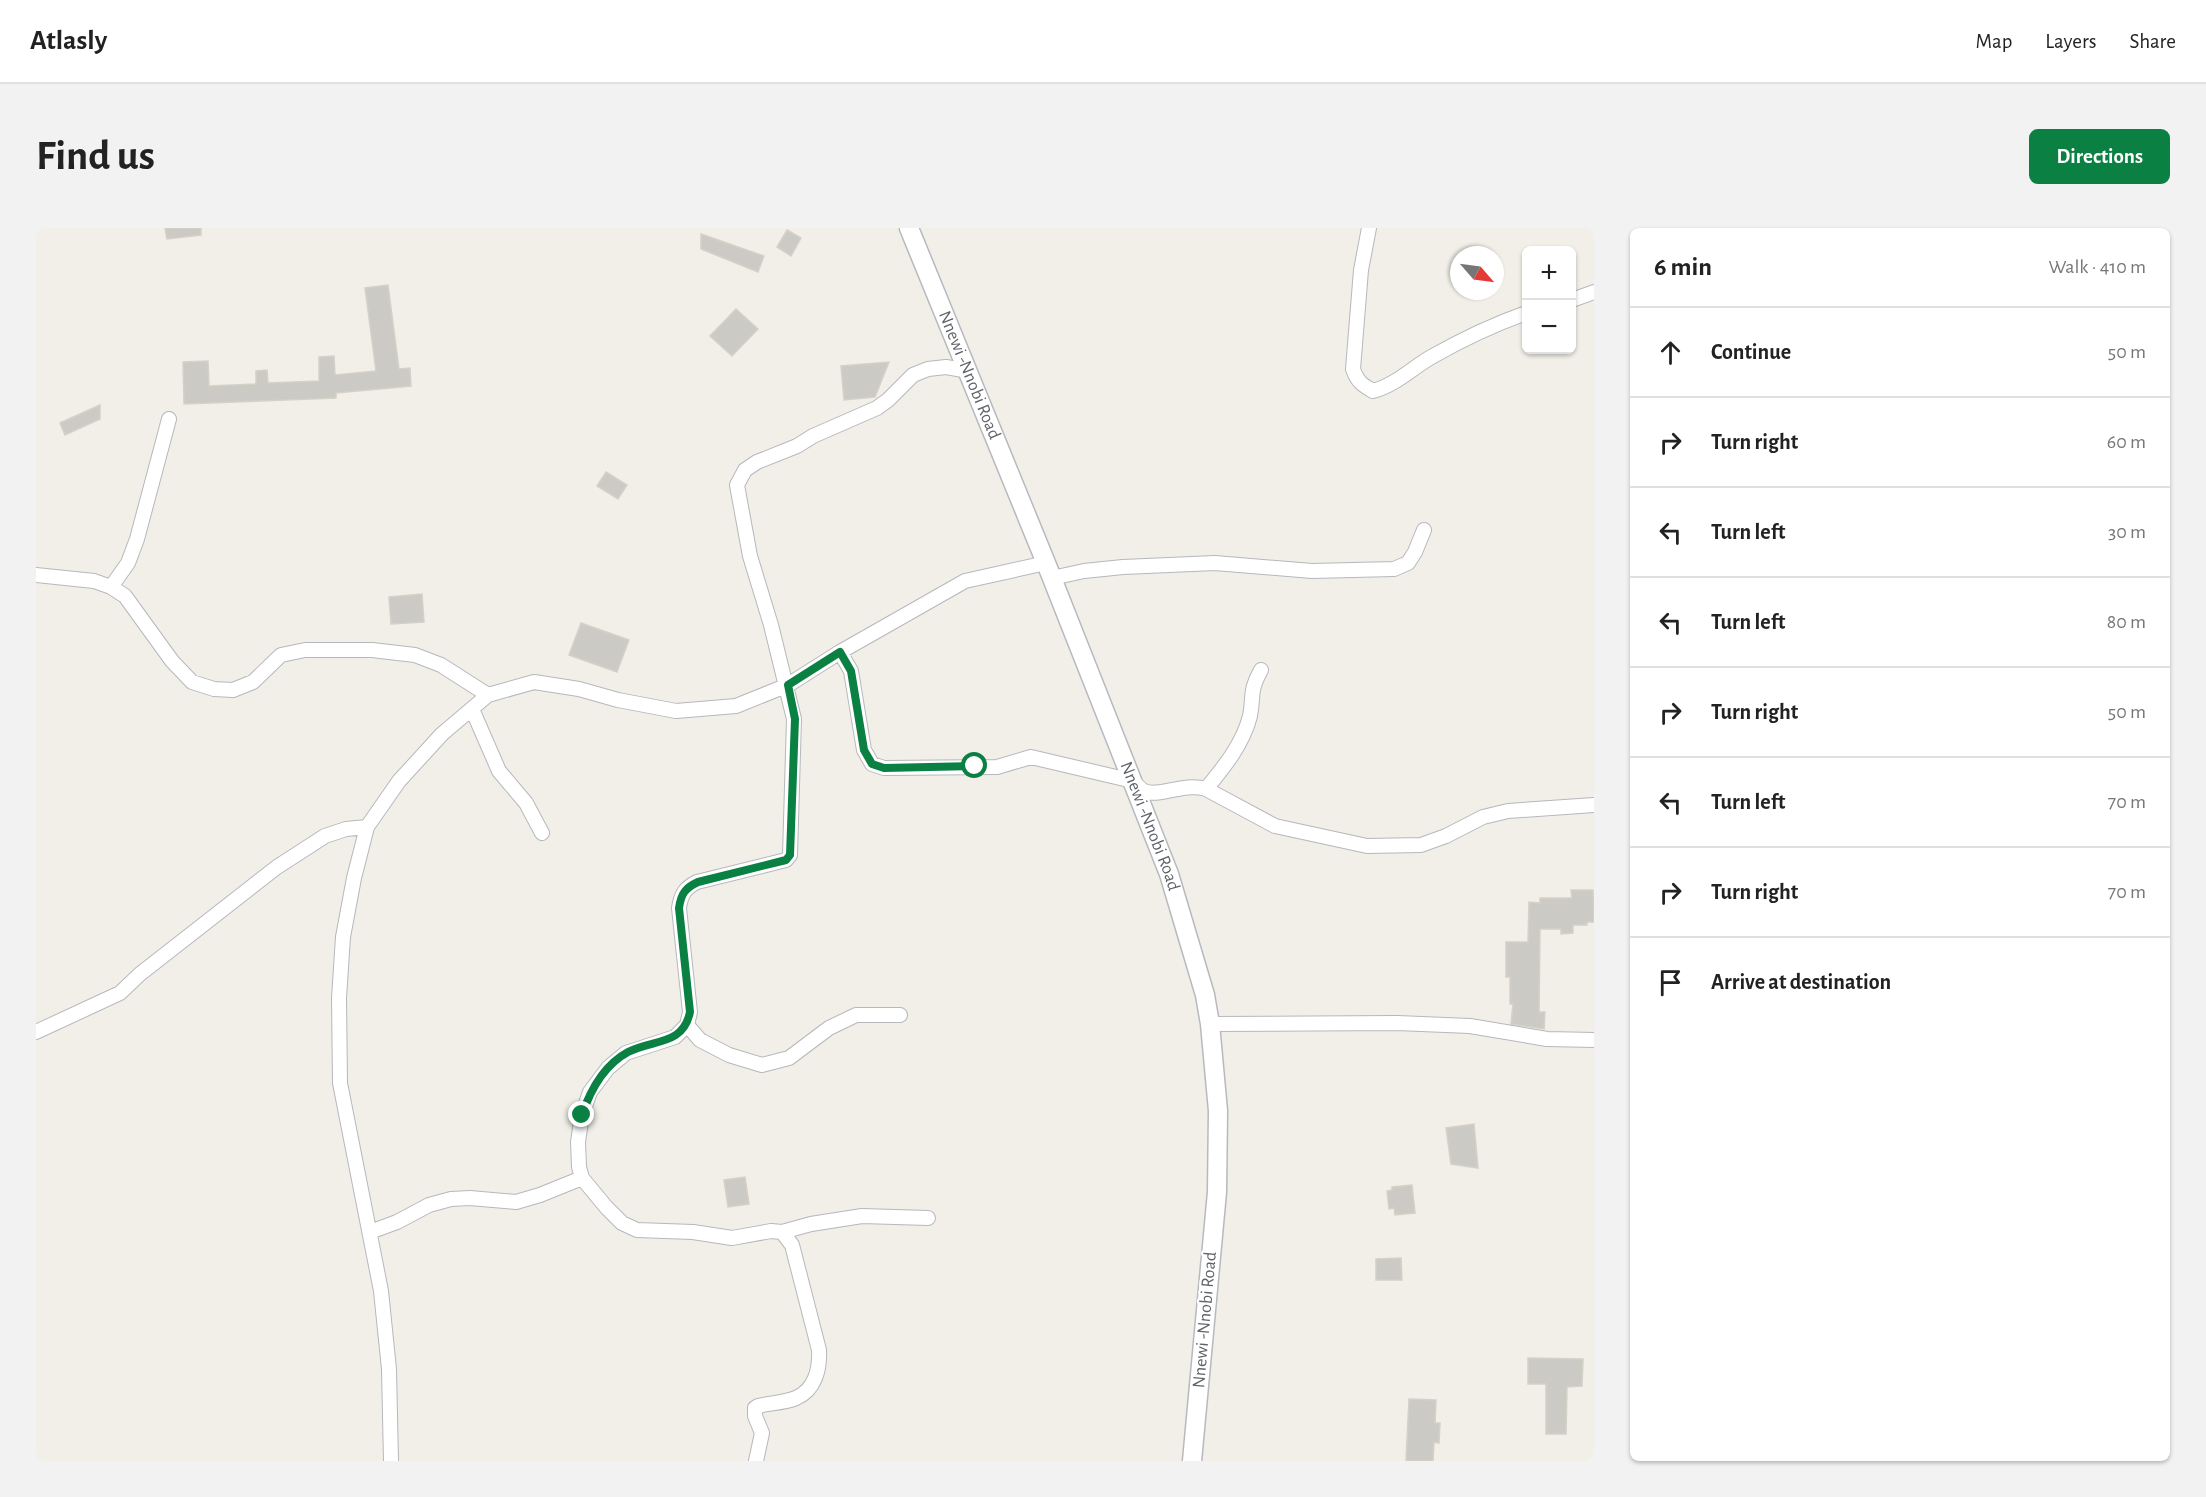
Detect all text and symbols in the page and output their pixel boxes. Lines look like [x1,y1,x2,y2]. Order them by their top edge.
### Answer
text: Atlasly [30,27,107,55]
text: Map [1976,31,2012,52]
text: Layers [2045,31,2096,52]
text: Share [2129,31,2176,52]
button: Directions [2029,129,2170,184]
text: Find us [36,135,155,177]
north arrow [1450,246,1504,300]
map controls [1522,246,1576,354]
button: + [1522,246,1576,300]
text: 6 min [1654,254,1712,280]
text: Walk · 410 m [2048,257,2146,277]
button: − [1522,300,1576,354]
street label: Nnewi -Nnobi Road [935,308,1003,442]
icon: ahead [1654,336,1687,369]
text: Continue [1711,341,1791,363]
text: 50 m [2108,342,2146,362]
icon: right [1654,426,1687,459]
text: Turn right [1711,431,1798,453]
text: 60 m [2107,432,2146,452]
icon: left [1654,516,1687,549]
text: Turn left [1711,521,1785,543]
text: 30 m [2108,522,2146,542]
icon: left [1654,606,1687,639]
text: Turn left [1711,611,1785,633]
text: 80 m [2107,612,2146,632]
icon: right [1654,696,1687,729]
text: Turn right [1711,701,1798,723]
text: 50 m [2108,702,2146,722]
route start [961,752,987,778]
street label: Nnewi -Nnobi Road [1117,759,1182,893]
icon: left [1654,786,1687,819]
text: Turn left [1711,791,1785,813]
text: 70 m [2108,792,2146,812]
icon: right [1654,876,1687,909]
text: Turn right [1711,881,1798,903]
text: 70 m [2108,882,2146,902]
icon: arrive [1654,966,1687,999]
text: Arrive at destination [1711,971,1891,993]
route end [568,1101,594,1127]
street label: Nnewi -Nnobi Road [1190,1251,1220,1389]

